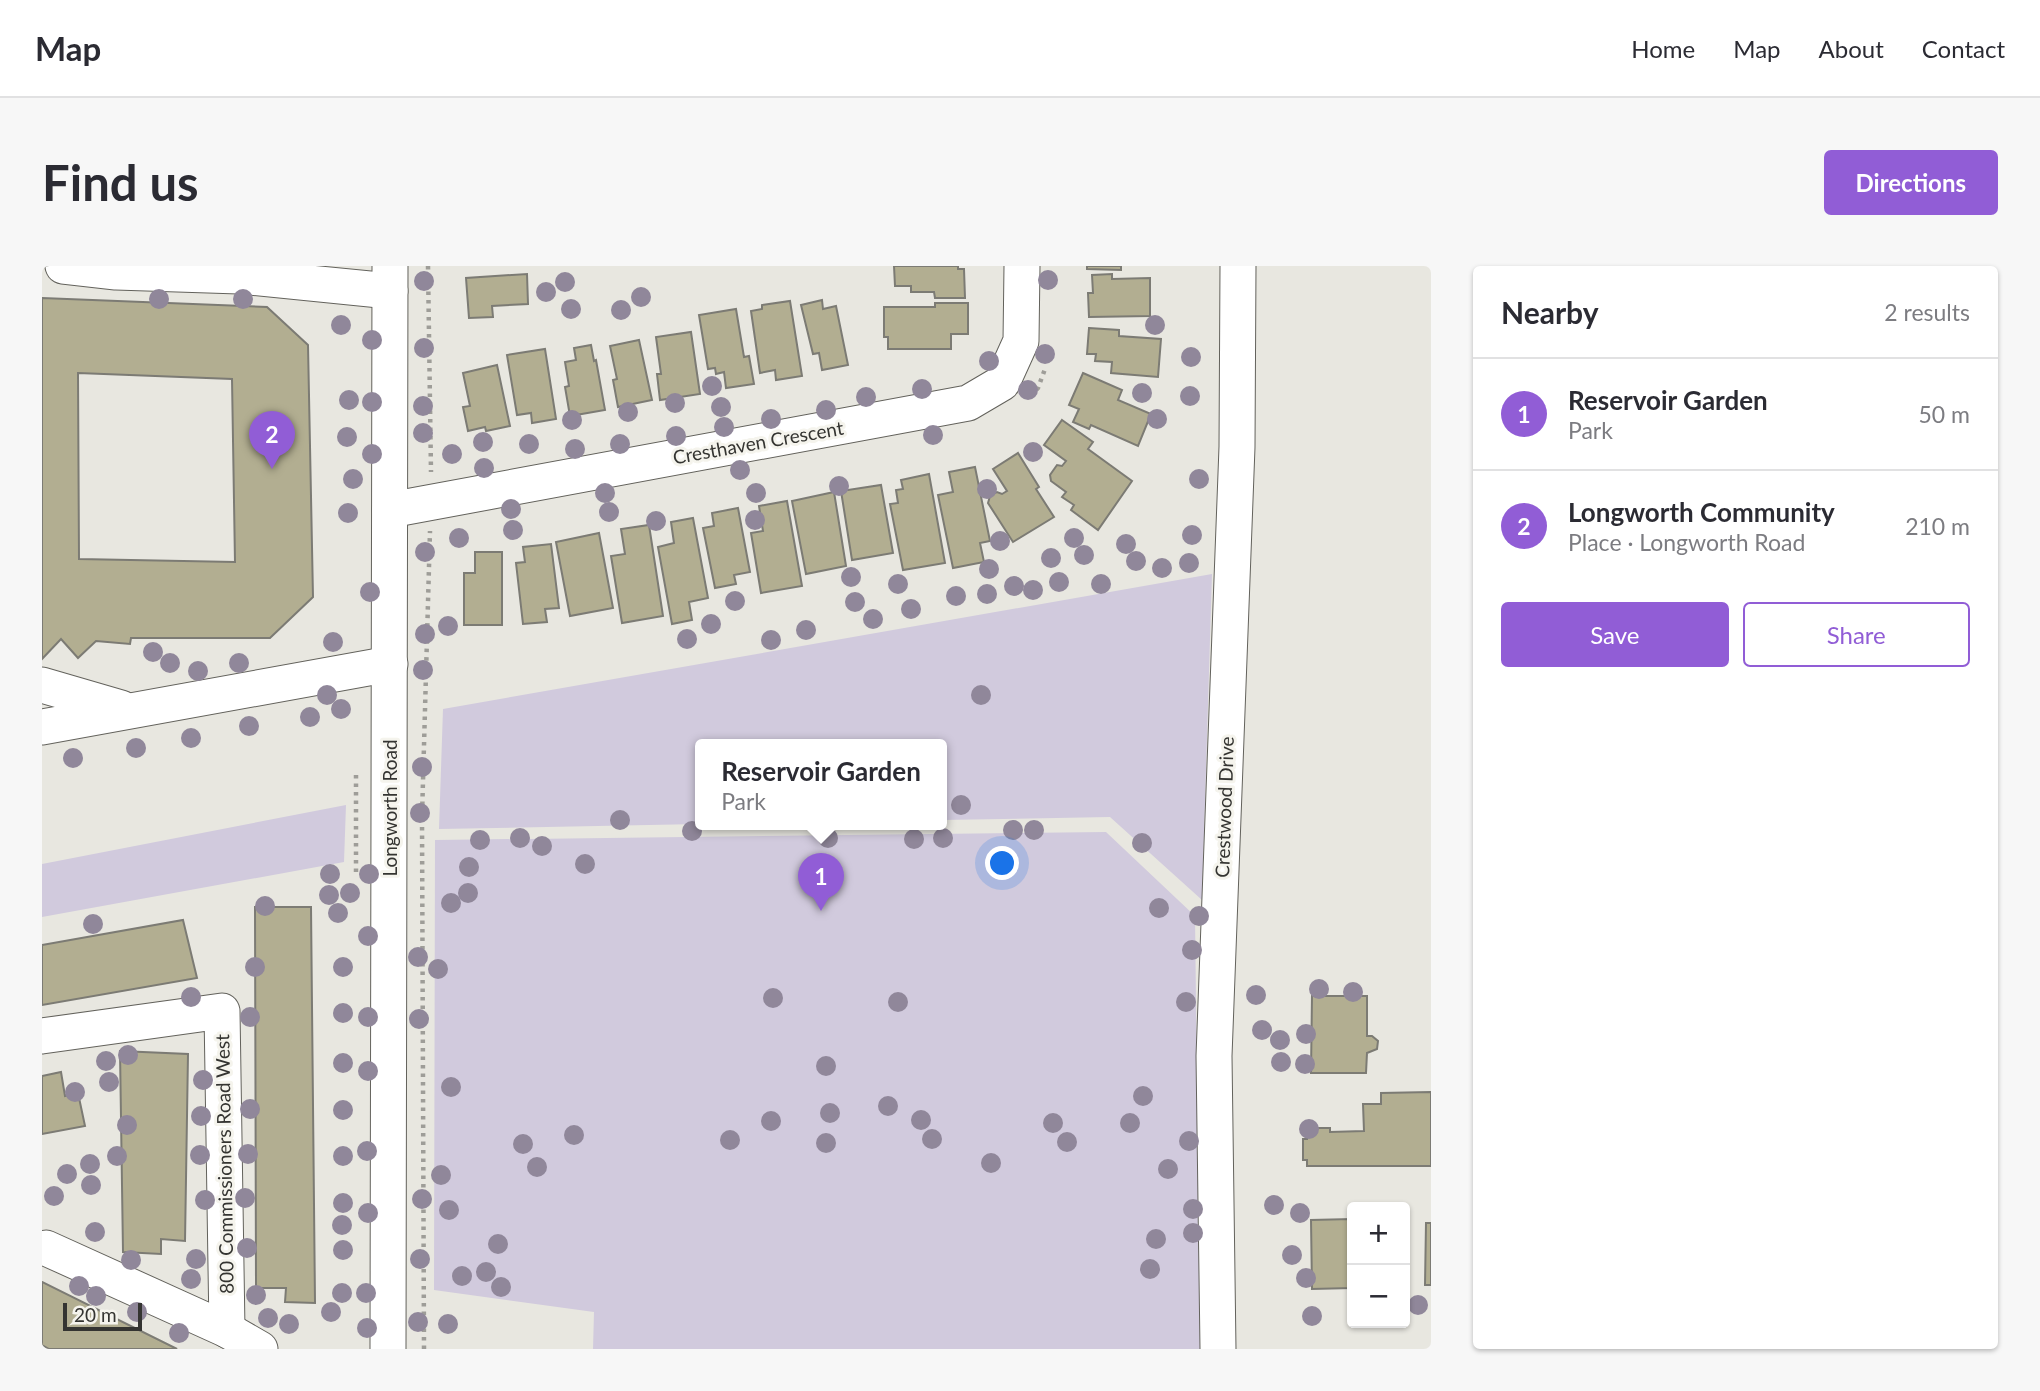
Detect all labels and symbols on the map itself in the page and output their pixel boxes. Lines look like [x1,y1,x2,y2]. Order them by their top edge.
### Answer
pin: 2 [249,411,295,469]
street label: Cresthaven Crescent [671,416,845,468]
street label: Crestwood Drive [1210,736,1238,878]
street label: Longworth Road [378,739,401,877]
your location [985,846,1019,880]
pin: 1 [798,853,844,911]
street label: 800 Commissioners Road West [210,1034,238,1294]
scale bar [63,1300,142,1332]

